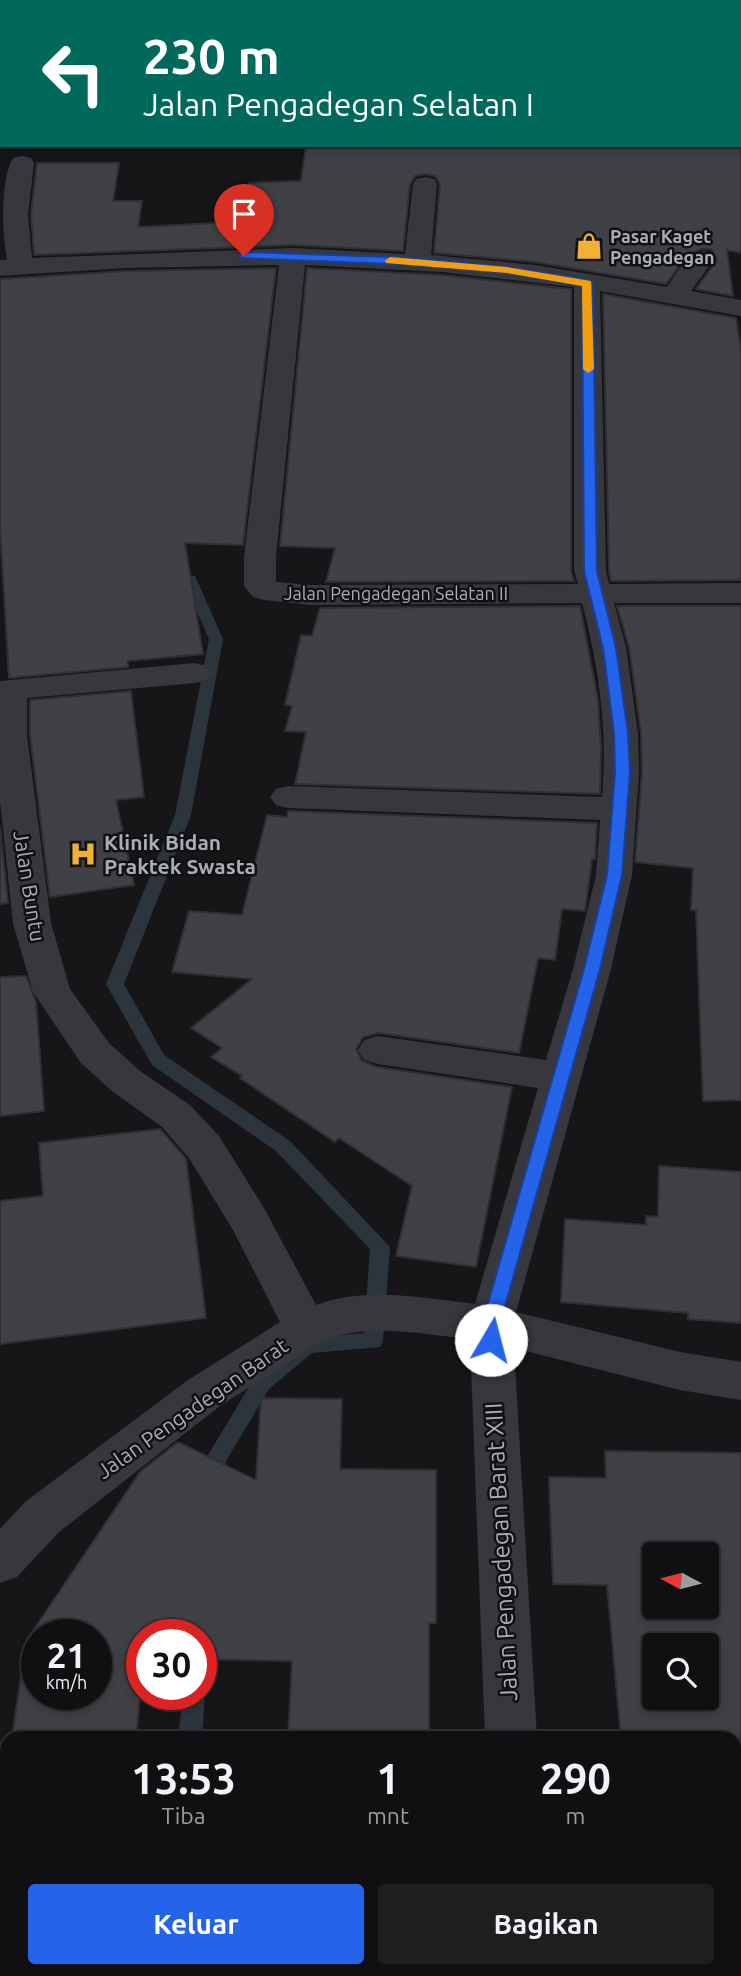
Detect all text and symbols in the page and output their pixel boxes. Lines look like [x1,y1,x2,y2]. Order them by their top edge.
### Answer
icon: left [28,28,119,119]
text: 230 m [143,28,280,83]
text: Jalan Pengadegan Selatan I [143,86,534,122]
pin [214,184,274,256]
icon: arrive [225,195,263,233]
place label: Pasar Kaget Pengadegan [610,226,714,267]
shop icon: Pasar Kaget Pengadegan [574,231,604,261]
street label: Jalan Pengadegan Selatan II [284,583,508,603]
street label: Jalan Buntu [9,829,51,943]
place label: Klinik Bidan Praktek Swasta [104,830,256,878]
hospital icon: Klinik Bidan Praktek Swasta [68,839,98,869]
position arrow [454,1303,528,1377]
street label: Jalan Pengadegan Barat [92,1333,292,1483]
street label: Jalan Pengadegan Barat XIII [480,1402,522,1702]
north arrow [642,1542,719,1619]
map controls [642,1542,719,1710]
speed limit sign: 30 [126,1619,217,1710]
button: search [642,1633,719,1710]
text: 21 [47,1635,86,1675]
text: km/h [46,1672,87,1692]
text: 13:53 [131,1755,236,1802]
text: 1 [376,1755,400,1802]
text: 290 [540,1755,611,1802]
text: Tiba [161,1803,206,1828]
text: mnt [367,1803,409,1828]
text: m [566,1803,585,1828]
button: Keluar [28,1884,364,1964]
button: Bagikan [378,1884,714,1964]

